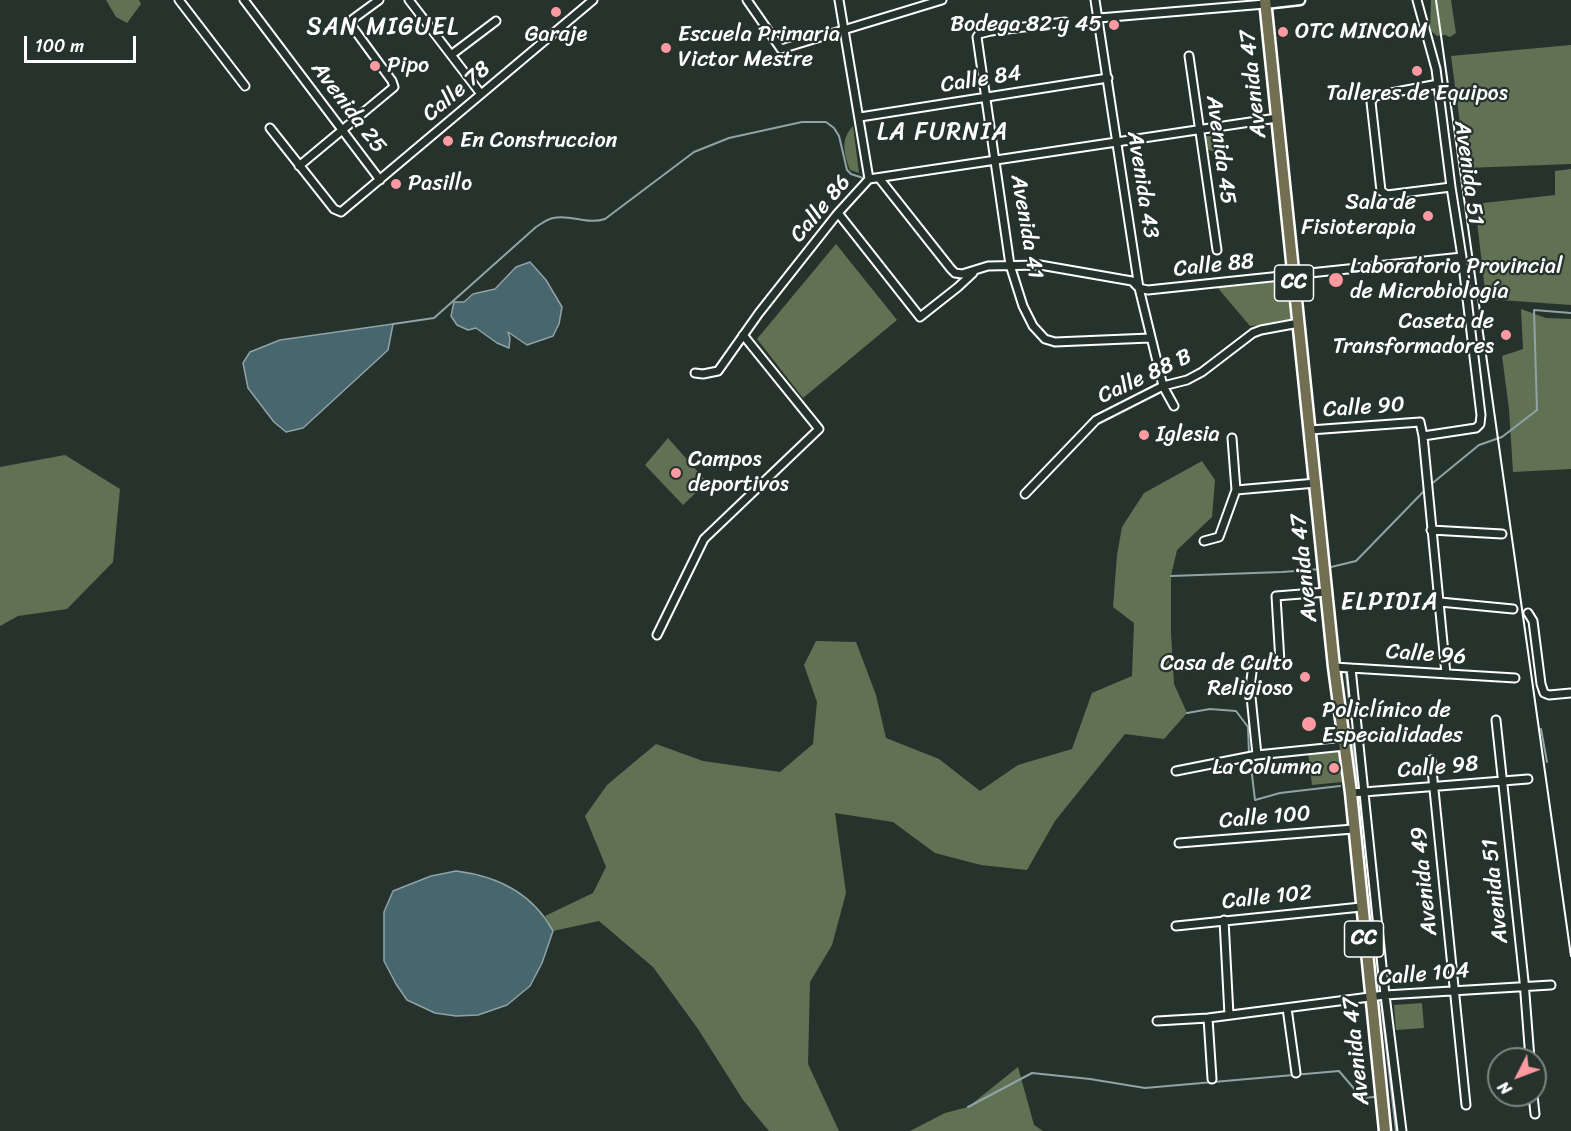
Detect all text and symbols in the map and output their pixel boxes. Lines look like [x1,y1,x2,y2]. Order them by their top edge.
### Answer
marker: Garaje [549,5,563,19]
place label: Bodega 82 y 45 [950,12,1102,38]
district label: SAN MIGUEL [306,14,460,42]
marker: Bodega 82 y 45 [1107,18,1121,32]
place label: OTC MINCOM [1295,19,1427,45]
place label: Garaje [525,22,587,48]
place label: Escuela Primaria Victor Mestre [678,22,840,74]
scale bar [27,24,140,62]
marker: OTC MINCOM [1276,25,1290,39]
street label: Avenida 47 [1235,29,1273,139]
text: 100 m [35,30,84,62]
marker: Escuela Primaria Victor Mestre [659,41,673,55]
place label: Pipo [387,53,429,79]
street label: Calle 78 [418,56,496,128]
street label: Avenida 25 [305,57,391,159]
marker: Pipo [368,59,382,73]
street label: Calle 84 [939,61,1023,99]
marker: Talleres de Equipos [1410,64,1424,78]
place label: Talleres de Equipos [1326,81,1508,107]
street label: Avenida 45 [1199,94,1241,206]
district label: LA FURNIA [878,119,1008,147]
street label: Avenida 51 [1448,119,1488,227]
place label: En Construccion [460,128,617,154]
street label: Avenida 43 [1121,130,1163,240]
marker: En Construccion [441,134,455,148]
street label: Calle 86 [785,170,857,248]
place label: Pasillo [408,171,472,197]
street label: Avenida 41 [1004,173,1048,281]
marker: Pasillo [389,177,403,191]
place label: Sala de Fisioterapia [1301,190,1416,242]
marker: Sala de Fisioterapia [1421,209,1435,223]
street label: Calle 88 [1172,249,1256,283]
place label: Laboratorio Provincial de Microbiología [1350,254,1562,306]
road number: CC [1274,265,1314,301]
marker: Laboratorio Provincial de Microbiología [1327,271,1345,289]
place label: Caseta de Transformadores [1333,309,1494,360]
marker: Caseta de Transformadores [1499,328,1513,342]
street label: Calle 88 B [1094,344,1196,410]
street label: Calle 90 [1322,392,1406,424]
place label: Iglesia [1156,422,1220,448]
marker: Iglesia [1137,428,1151,442]
place label: Campos deportivos [688,447,789,499]
marker: Campos deportivos [669,466,683,480]
street label: Avenida 47 [1286,513,1324,623]
district label: ELPIDIA [1343,589,1437,617]
street label: Calle 96 [1385,639,1467,671]
place label: Casa de Culto Religioso [1160,651,1293,702]
marker: Casa de Culto Religioso [1298,670,1312,684]
place label: Policlínico de Especialidades [1322,698,1463,750]
marker: Policlínico de Especialidades [1300,715,1318,733]
street label: Calle 98 [1396,751,1480,785]
place label: La Columna [1212,755,1322,781]
marker: La Columna [1327,761,1341,775]
street label: Calle 100 [1218,801,1312,835]
street label: Avenida 49 [1406,825,1444,937]
street label: Avenida 51 [1477,837,1515,945]
street label: Calle 102 [1221,880,1313,916]
road number: CC [1344,921,1384,957]
street label: Calle 104 [1377,958,1471,992]
street label: Avenida 47 [1338,996,1376,1106]
north arrow [1487,1047,1547,1107]
text: N [1490,1074,1519,1102]

